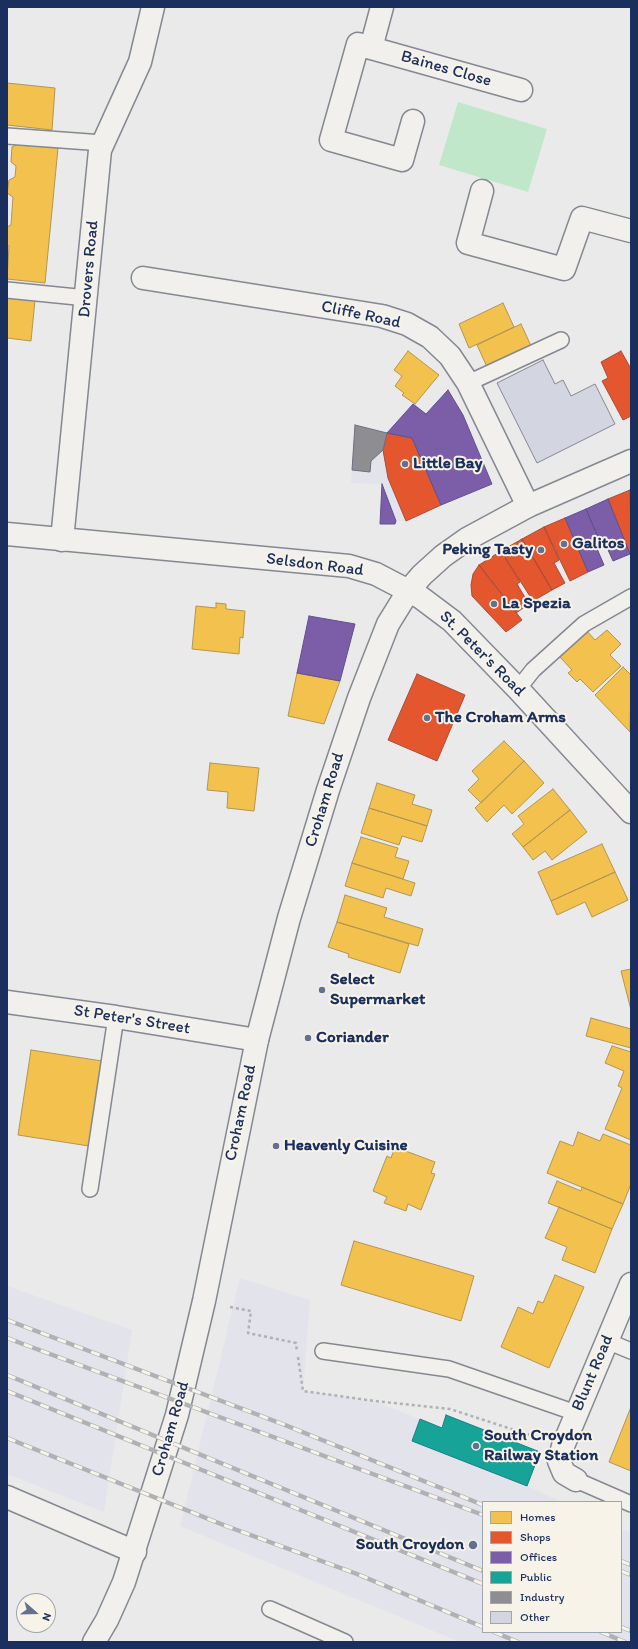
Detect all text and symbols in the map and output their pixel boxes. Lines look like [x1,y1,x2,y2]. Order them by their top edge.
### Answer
street label: Baines Close [398,46,494,92]
street label: Drovers Road [75,220,103,318]
street label: Cliffe Road [319,297,403,333]
place label: Little Bay [413,454,482,474]
marker: Little Bay [400,459,410,469]
place label: Galitos [572,534,624,554]
marker: Galitos [559,539,569,549]
place label: Peking Tasty [442,540,533,560]
marker: Peking Tasty [536,545,546,555]
street label: Selsdon Road [265,549,365,581]
place label: La Spezia [502,594,571,614]
marker: La Spezia [489,599,499,609]
street label: St. Peter's Road [435,607,529,701]
place label: The Croham Arms [435,708,566,728]
marker: The Croham Arms [422,713,432,723]
street label: Croham Road [301,750,349,850]
place label: Select Supermarket [330,970,425,1010]
marker: Select Supermarket [317,985,327,995]
street label: St Peter's Street [72,1001,192,1039]
place label: Coriander [316,1028,389,1048]
marker: Coriander [303,1033,313,1043]
street label: Croham Road [221,1063,261,1163]
place label: Heavenly Cuisine [284,1136,408,1156]
marker: Heavenly Cuisine [271,1141,281,1151]
street label: Blunt Road [568,1332,618,1414]
street label: Croham Road [148,1379,194,1479]
place label: South Croydon Railway Station [484,1426,598,1466]
marker: South Croydon Railway Station [471,1441,481,1451]
legend [482,1501,622,1633]
text: Homes [520,1510,556,1524]
text: Shops [520,1530,551,1544]
place label: South Croydon [356,1535,464,1555]
marker: South Croydon [467,1539,479,1551]
text: Offices [520,1550,557,1564]
text: Public [520,1570,552,1584]
text: Industry [520,1590,564,1604]
north arrow [16,1593,56,1633]
text: Other [520,1610,550,1624]
text: N [39,1611,54,1623]

